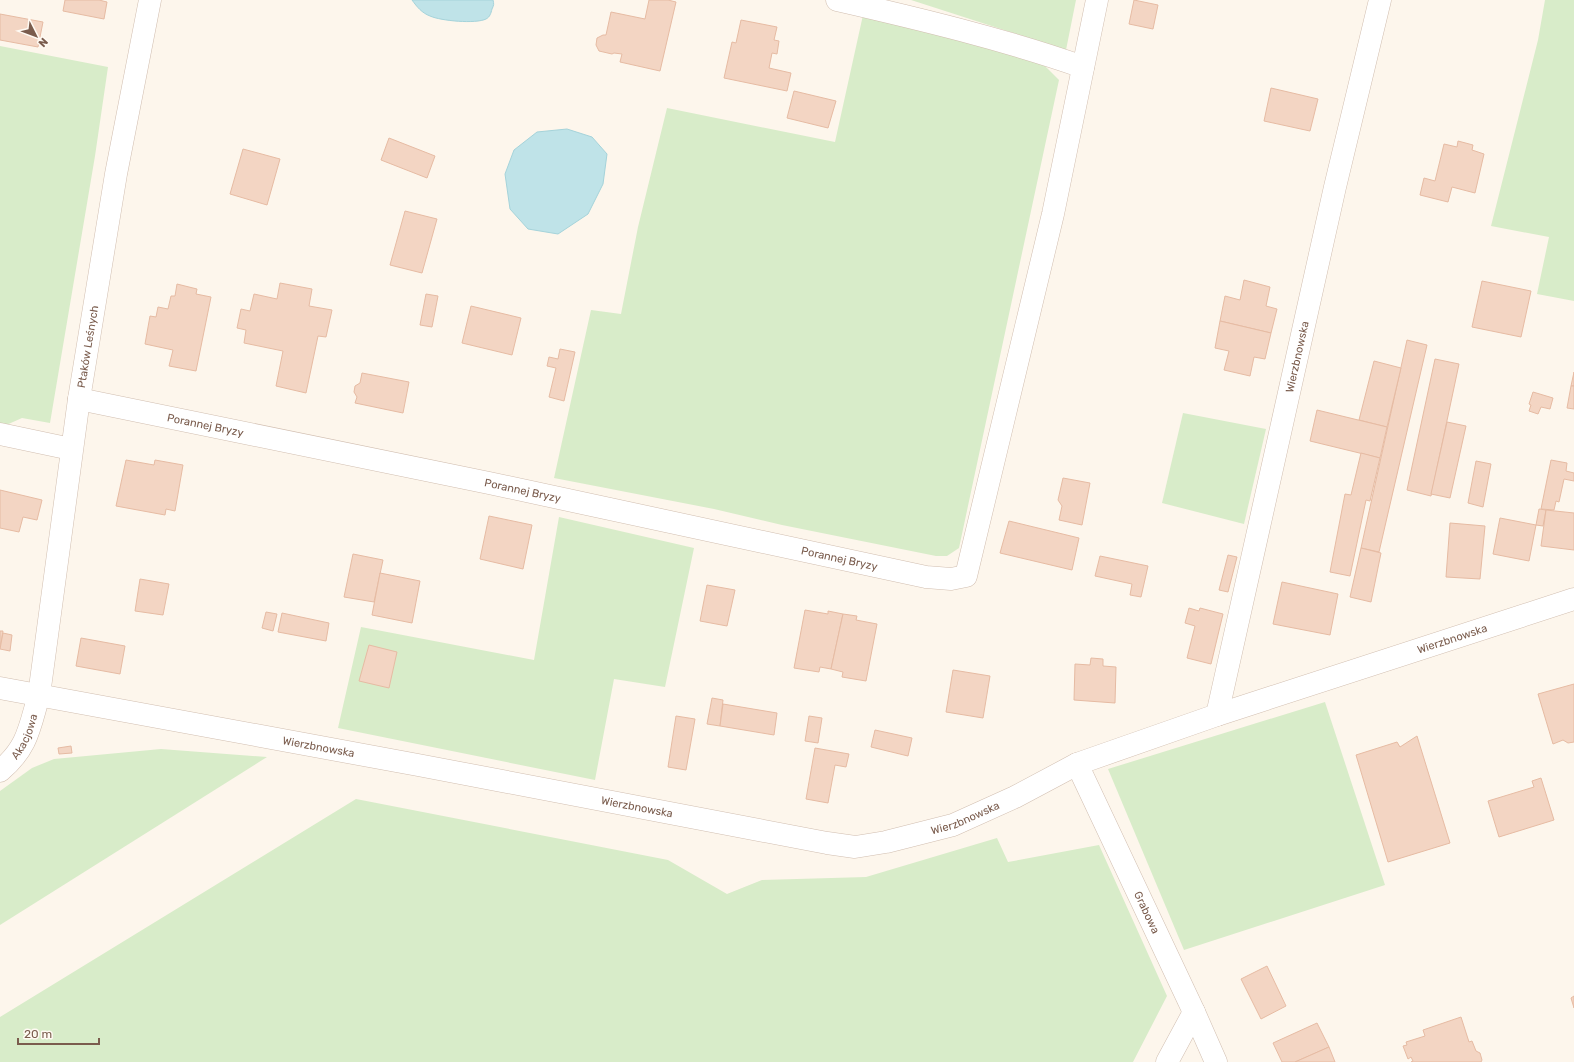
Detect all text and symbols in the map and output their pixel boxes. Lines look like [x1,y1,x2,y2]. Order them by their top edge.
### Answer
north arrow [16,16,56,56]
text: N [36,35,51,50]
street label: Ptaków Leśnych [75,305,101,389]
street label: Wierzbnowska [1283,320,1312,394]
street label: Porannej Bryzy [166,411,245,440]
street label: Porannej Bryzy [483,476,562,505]
street label: Porannej Bryzy [800,544,879,573]
street label: Wierzbnowska [1416,622,1489,657]
street label: Akacjowa [9,713,40,762]
street label: Wierzbnowska [282,734,356,760]
street label: Wierzbnowska [600,794,674,820]
street label: Wierzbnowska [930,799,1002,837]
street label: Grabowa [1131,889,1162,936]
scale bar [18,1020,99,1046]
text: 20 m [24,1027,52,1041]

